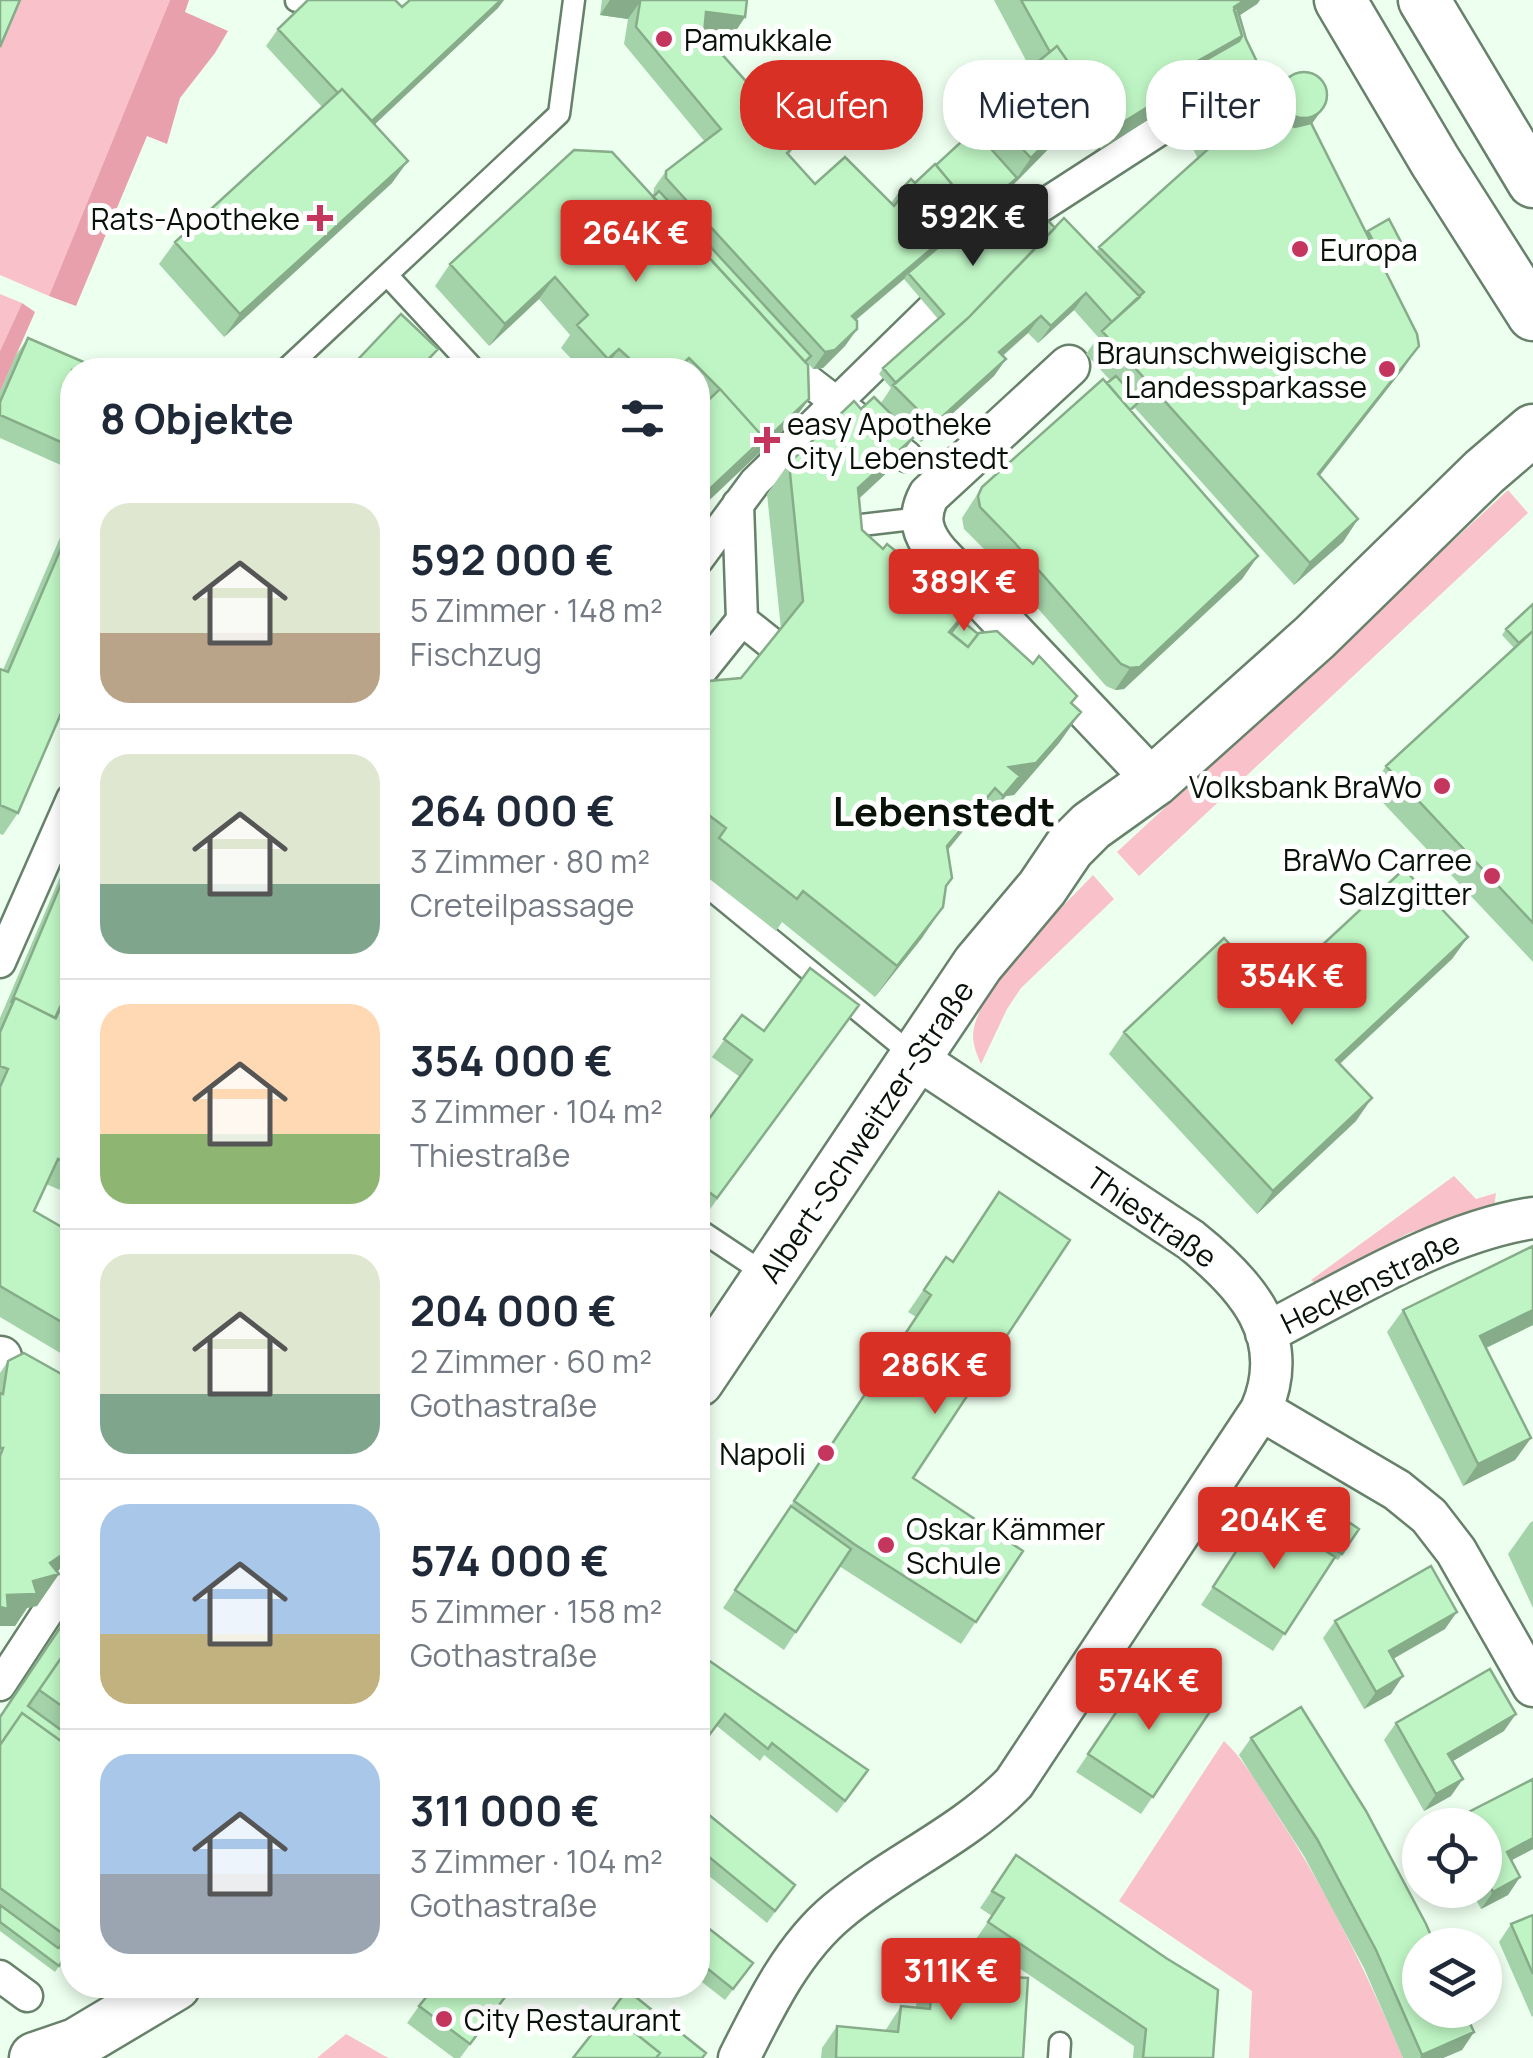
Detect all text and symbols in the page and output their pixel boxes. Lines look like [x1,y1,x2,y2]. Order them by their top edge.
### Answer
place label: Pamukkale [684,19,832,60]
marker: Pamukkale [653,28,675,50]
chip: Kaufen [740,60,923,150]
chip: Mieten [943,60,1126,150]
chip: Filter [1146,60,1296,150]
pin: 592K € [892,184,1054,269]
text: 592K € [920,194,1026,238]
place label: Rats-Apotheke [91,198,300,239]
pin: 264K € [555,200,717,285]
marker: Rats-Apotheke [309,207,331,229]
text: 264K € [583,210,689,254]
place label: Europa [1320,229,1418,270]
marker: Europa [1289,238,1311,260]
place label: Braunschweigische Landessparkasse [1096,332,1367,407]
marker: Braunschweigische Landessparkasse [1376,358,1398,380]
text: 8 Objekte [100,389,294,447]
icon: filters [615,391,670,446]
place label: easy Apotheke City Lebenstedt [787,403,1009,478]
marker: easy Apotheke City Lebenstedt [756,429,778,451]
text: 592 000 € [410,530,614,588]
icon: home [180,543,300,663]
pin: 389K € [883,549,1045,634]
text: 389K € [911,559,1017,603]
text: 5 Zimmer · 148 m² [410,588,663,632]
text: Fischzug [410,632,542,676]
place label: Volksbank BraWo [1189,766,1422,807]
marker: Volksbank BraWo [1431,775,1453,797]
text: 264 000 € [410,781,615,839]
district label: Lebenstedt [833,783,1055,838]
icon: home [180,794,300,914]
text: 3 Zimmer · 80 m² [410,839,650,883]
place label: BraWo Carree Salzgitter [1283,839,1472,914]
marker: BraWo Carree Salzgitter [1481,865,1503,887]
text: Creteilpassage [410,883,634,927]
pin: 354K € [1211,943,1373,1028]
text: 354K € [1239,953,1345,997]
street label: Albert-Schweitzer-Straße [749,971,983,1291]
text: 354 000 € [410,1031,613,1089]
icon: home [180,1044,300,1164]
text: 3 Zimmer · 104 m² [410,1089,663,1133]
text: Thiestraße [410,1133,570,1177]
street label: Thiestraße [1079,1157,1225,1277]
street label: Heckenstraße [1274,1221,1466,1343]
text: 204 000 € [410,1281,617,1339]
icon: home [180,1294,300,1414]
pin: 286K € [854,1332,1016,1417]
text: 2 Zimmer · 60 m² [410,1339,652,1383]
text: 286K € [882,1342,988,1386]
text: Gothastraße [410,1383,597,1427]
place label: Napoli [719,1433,806,1474]
marker: Napoli [815,1442,837,1464]
pin: 204K € [1193,1487,1355,1572]
text: 204K € [1220,1497,1328,1541]
place label: Oskar Kämmer Schule [906,1508,1106,1583]
text: 574 000 € [410,1531,609,1589]
marker: Oskar Kämmer Schule [875,1534,897,1556]
icon: home [180,1544,300,1664]
text: 5 Zimmer · 158 m² [410,1589,662,1633]
text: Gothastraße [410,1633,597,1677]
pin: 574K € [1068,1648,1230,1733]
text: 574K € [1098,1658,1200,1702]
text: 311 000 € [410,1781,600,1839]
icon: home [180,1794,300,1914]
map controls [1402,1808,1502,2028]
button: locate [1402,1808,1502,1908]
text: 3 Zimmer · 104 m² [410,1839,663,1883]
text: Gothastraße [410,1883,597,1927]
button: layers [1402,1928,1502,2028]
pin: 311K € [870,1938,1032,2023]
text: 311K € [904,1948,998,1992]
place label: City Restaurant [464,1999,681,2040]
marker: City Restaurant [433,2008,455,2030]

